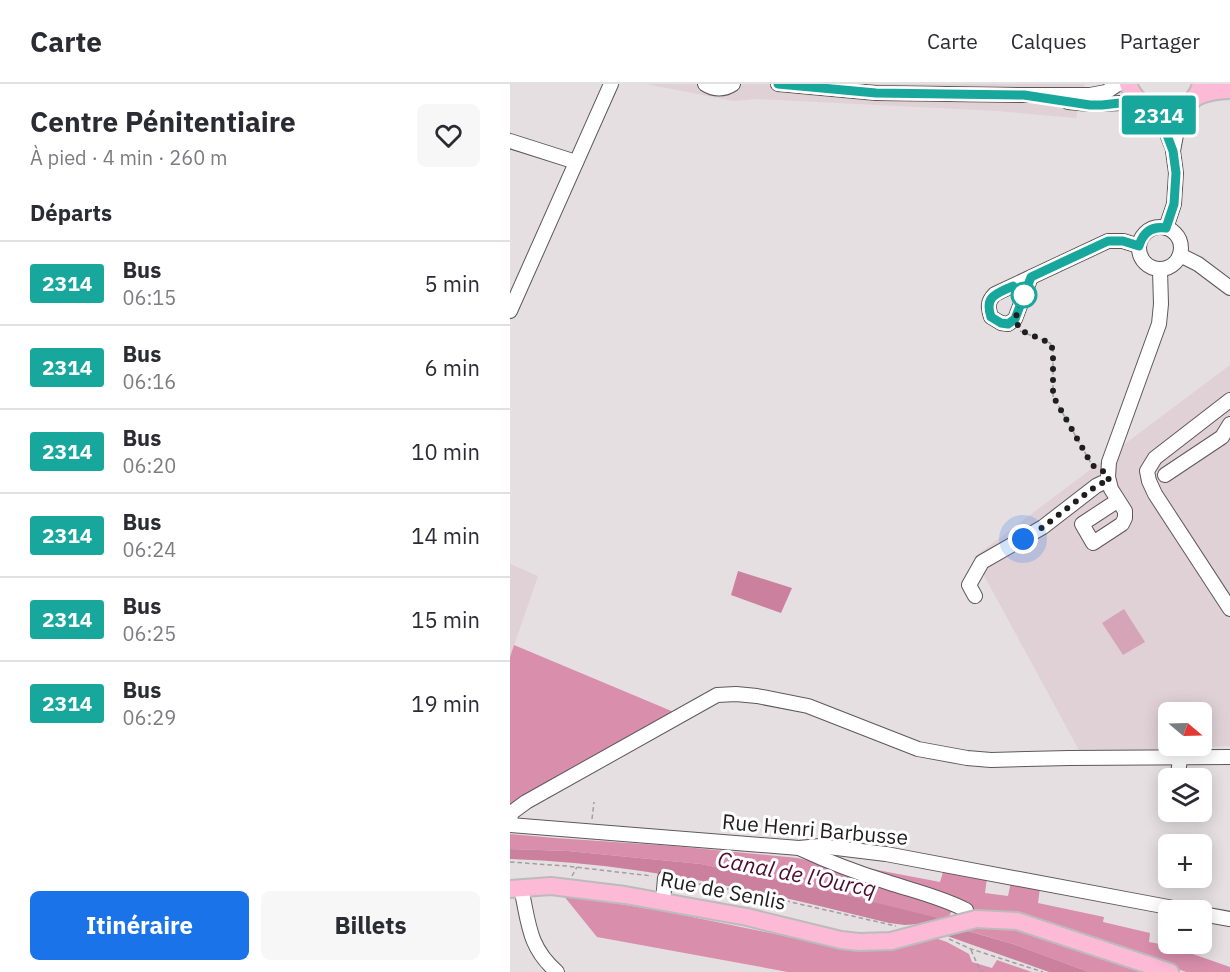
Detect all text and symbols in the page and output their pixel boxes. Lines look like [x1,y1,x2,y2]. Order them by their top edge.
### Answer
text: Carte [30,23,102,60]
text: Carte [927,27,978,55]
text: Calques [1011,27,1087,55]
text: Partager [1120,27,1200,55]
line badge: 2314 [1117,96,1201,135]
text: 2314 [1134,101,1184,129]
text: Centre Pénitentiaire [30,103,296,140]
button: heart [417,104,480,167]
text: À pied · 4 min · 260 m [30,144,227,171]
text: Départs [30,198,112,227]
text: Bus [122,255,161,284]
text: 2314 [42,269,92,297]
text: 5 min [424,269,480,298]
unlabelled marker [1011,282,1037,308]
text: 06:15 [122,284,176,311]
text: Bus [122,339,161,368]
text: 2314 [42,353,92,381]
text: 6 min [424,353,480,382]
text: 06:16 [122,368,176,395]
text: Bus [122,423,161,452]
text: 2314 [42,437,92,465]
text: 10 min [411,437,480,466]
text: 06:20 [122,452,176,479]
text: Bus [122,507,161,536]
text: 2314 [42,521,92,549]
text: 14 min [411,521,480,550]
your location [1008,524,1038,554]
text: 06:24 [122,536,176,563]
text: Bus [122,591,161,620]
text: 2314 [42,605,92,633]
text: 15 min [411,605,480,634]
text: 06:25 [122,620,176,647]
text: Bus [122,675,161,704]
text: 2314 [42,689,92,717]
text: 19 min [411,689,480,718]
north arrow [1158,702,1212,756]
map controls [1158,702,1212,954]
text: 06:29 [122,704,176,731]
button: layers [1158,768,1212,822]
street label: Rue Henri Barbusse [721,807,909,851]
button: + [1158,834,1212,888]
water label: Canal de l'Ourcq [715,844,879,903]
street label: Rue de Senlis [658,864,788,916]
button: Itinéraire [30,891,249,960]
button: Billets [261,891,480,960]
button: − [1158,900,1212,954]

